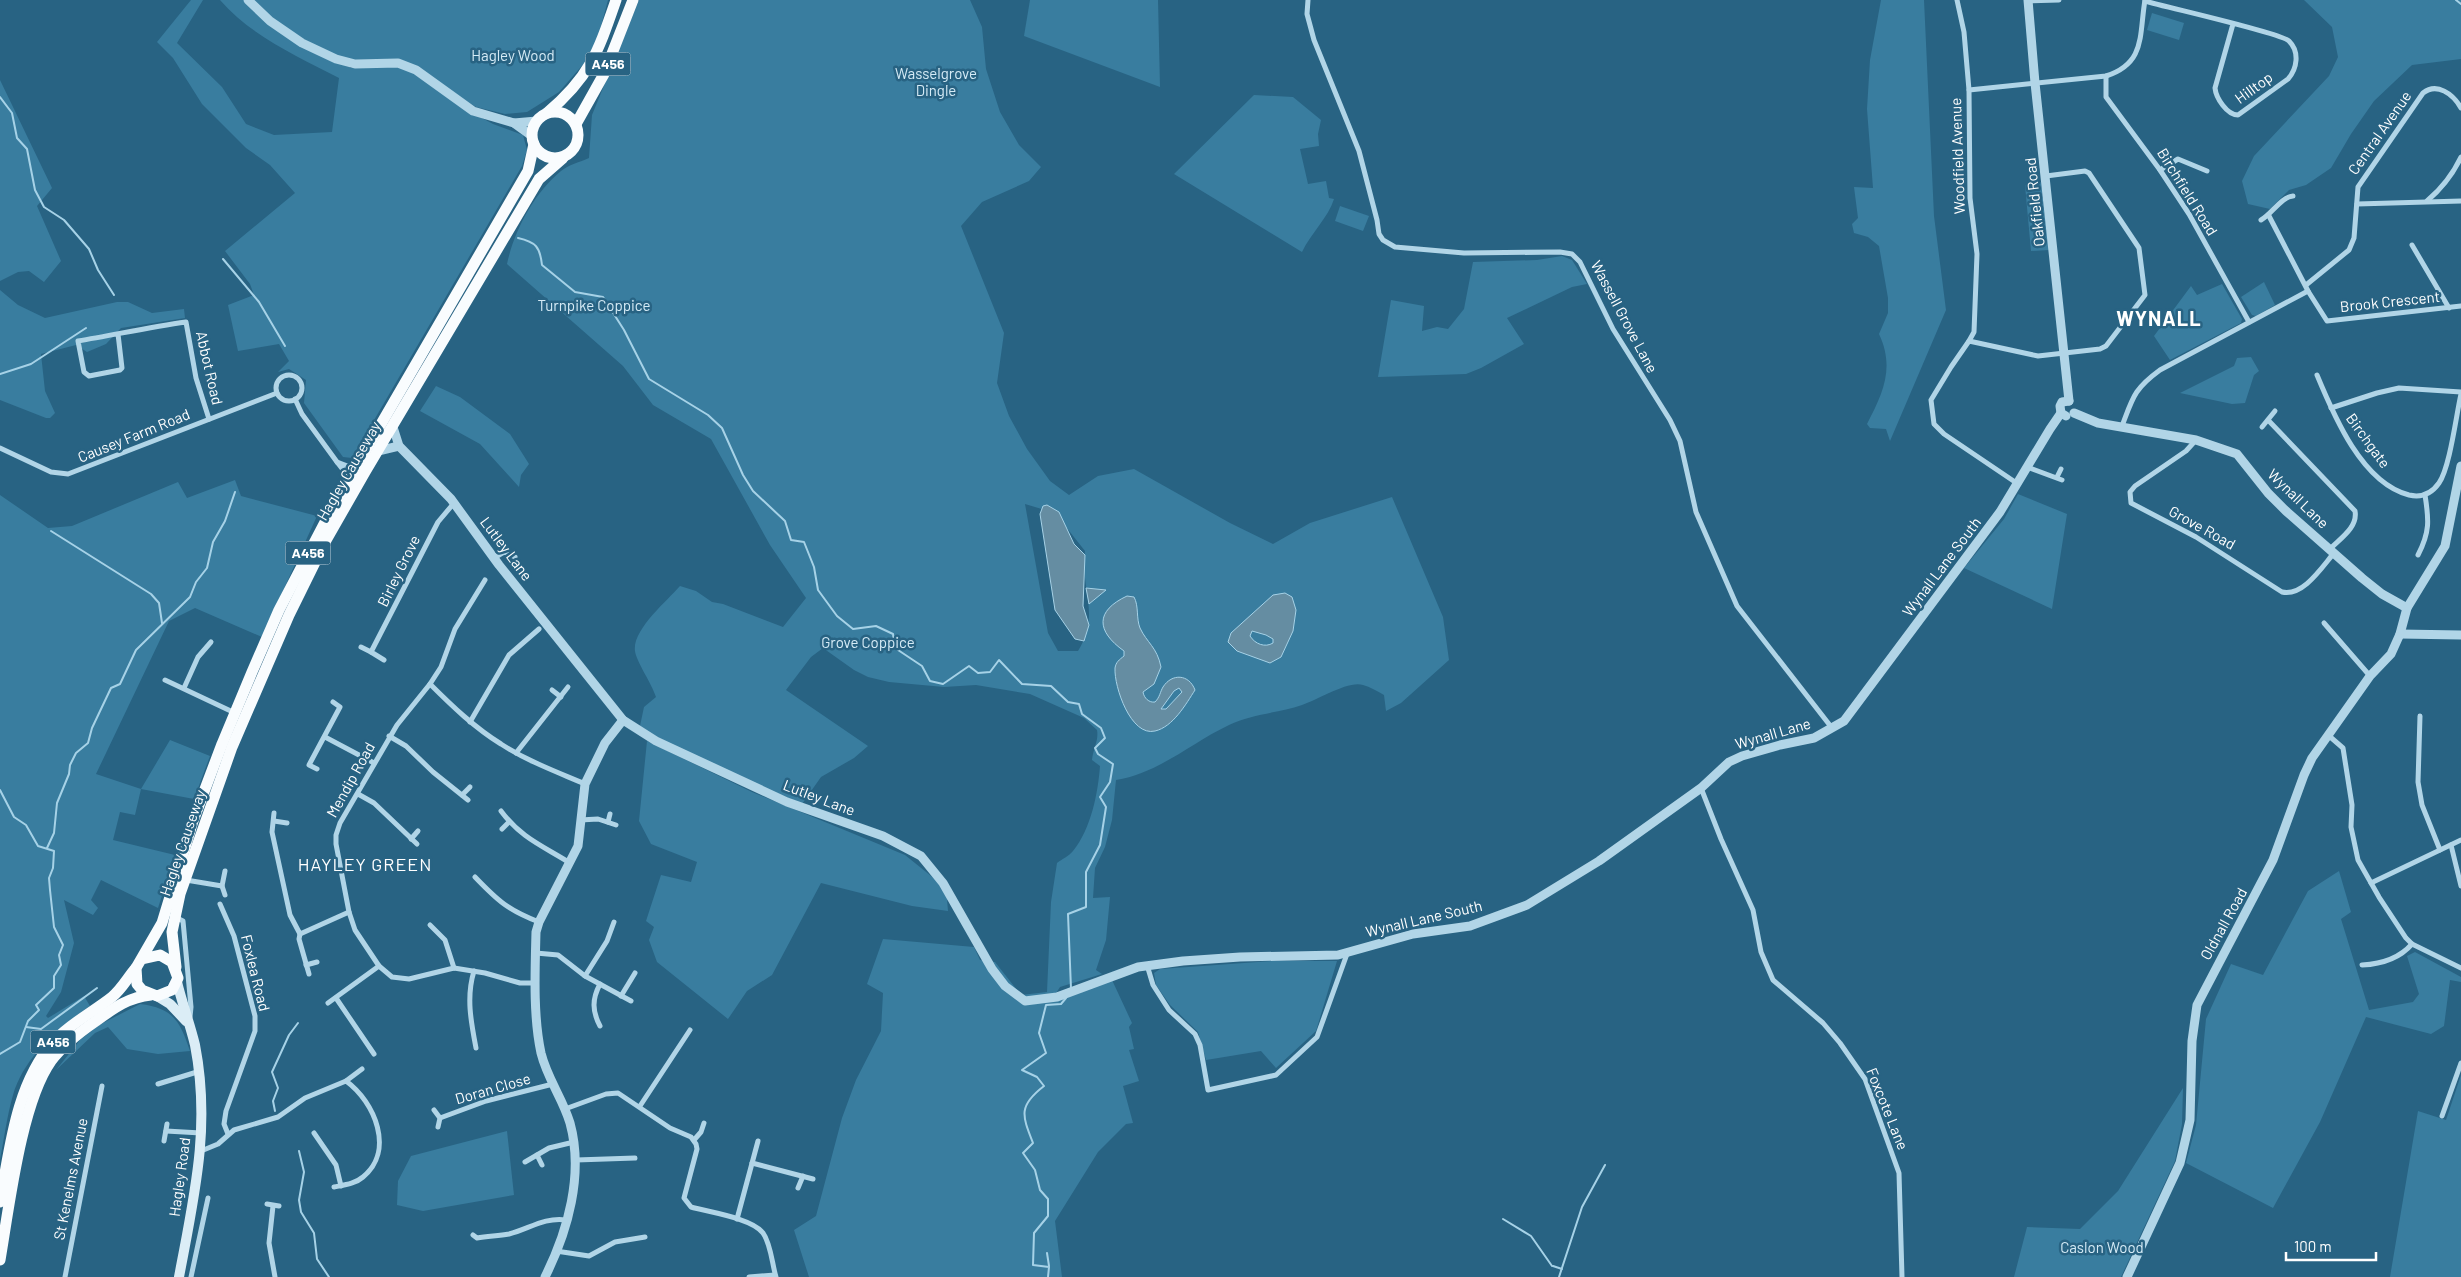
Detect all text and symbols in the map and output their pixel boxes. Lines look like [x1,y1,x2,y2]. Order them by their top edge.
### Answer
park label: Hagley Wood [471,46,555,64]
road number: A456 [586,52,630,76]
park label: Wasselgrove Dingle [895,64,977,99]
street label: Hilltop [2231,67,2276,107]
street label: Central Avenue [2344,87,2415,178]
street label: Woodfield Avenue [1946,98,1968,215]
street label: Birchfield Road [2154,145,2222,238]
street label: Oakfield Road [2020,157,2048,247]
street label: Wassell Grove Lane [1588,257,1662,376]
street label: Brook Crescent [2339,287,2441,315]
park label: Turnpike Coppice [537,296,651,314]
district label: WYNALL [2116,306,2202,330]
street label: Abbot Road [193,329,227,406]
street label: Causey Farm Road [75,404,192,466]
street label: Birchgate [2343,409,2395,471]
street label: Hagley Causeway [312,418,384,523]
street label: Wynall Lane [2264,465,2333,532]
street label: Grove Road [2166,501,2239,553]
street label: Lutley Lane [477,513,537,584]
street label: Wynall Lane South [1898,513,1984,619]
street label: Birley Grove [373,532,423,609]
road number: A456 [286,542,330,564]
park label: Grove Coppice [821,633,915,651]
street label: Wynall Lane [1733,714,1813,752]
street label: Mendip Road [322,739,378,820]
street label: Lutley Lane [781,775,858,819]
street label: Hagley Causeway [155,787,209,898]
district label: HAYLEY GREEN [298,853,432,875]
street label: Oldnall Road [2196,884,2250,963]
street label: Wynall Lane South [1364,896,1484,940]
street label: Foxlea Road [238,933,274,1013]
road number: A456 [30,1030,76,1054]
street label: Foxcote Lane [1863,1065,1913,1152]
street label: Doran Close [453,1069,532,1107]
street label: St Kenelms Avenue [49,1116,91,1241]
street label: Hagley Road [165,1136,193,1218]
scale bar [2286,1230,2376,1262]
text: 100 m [2294,1237,2332,1255]
park label: Caslon Wood [2060,1238,2144,1256]

